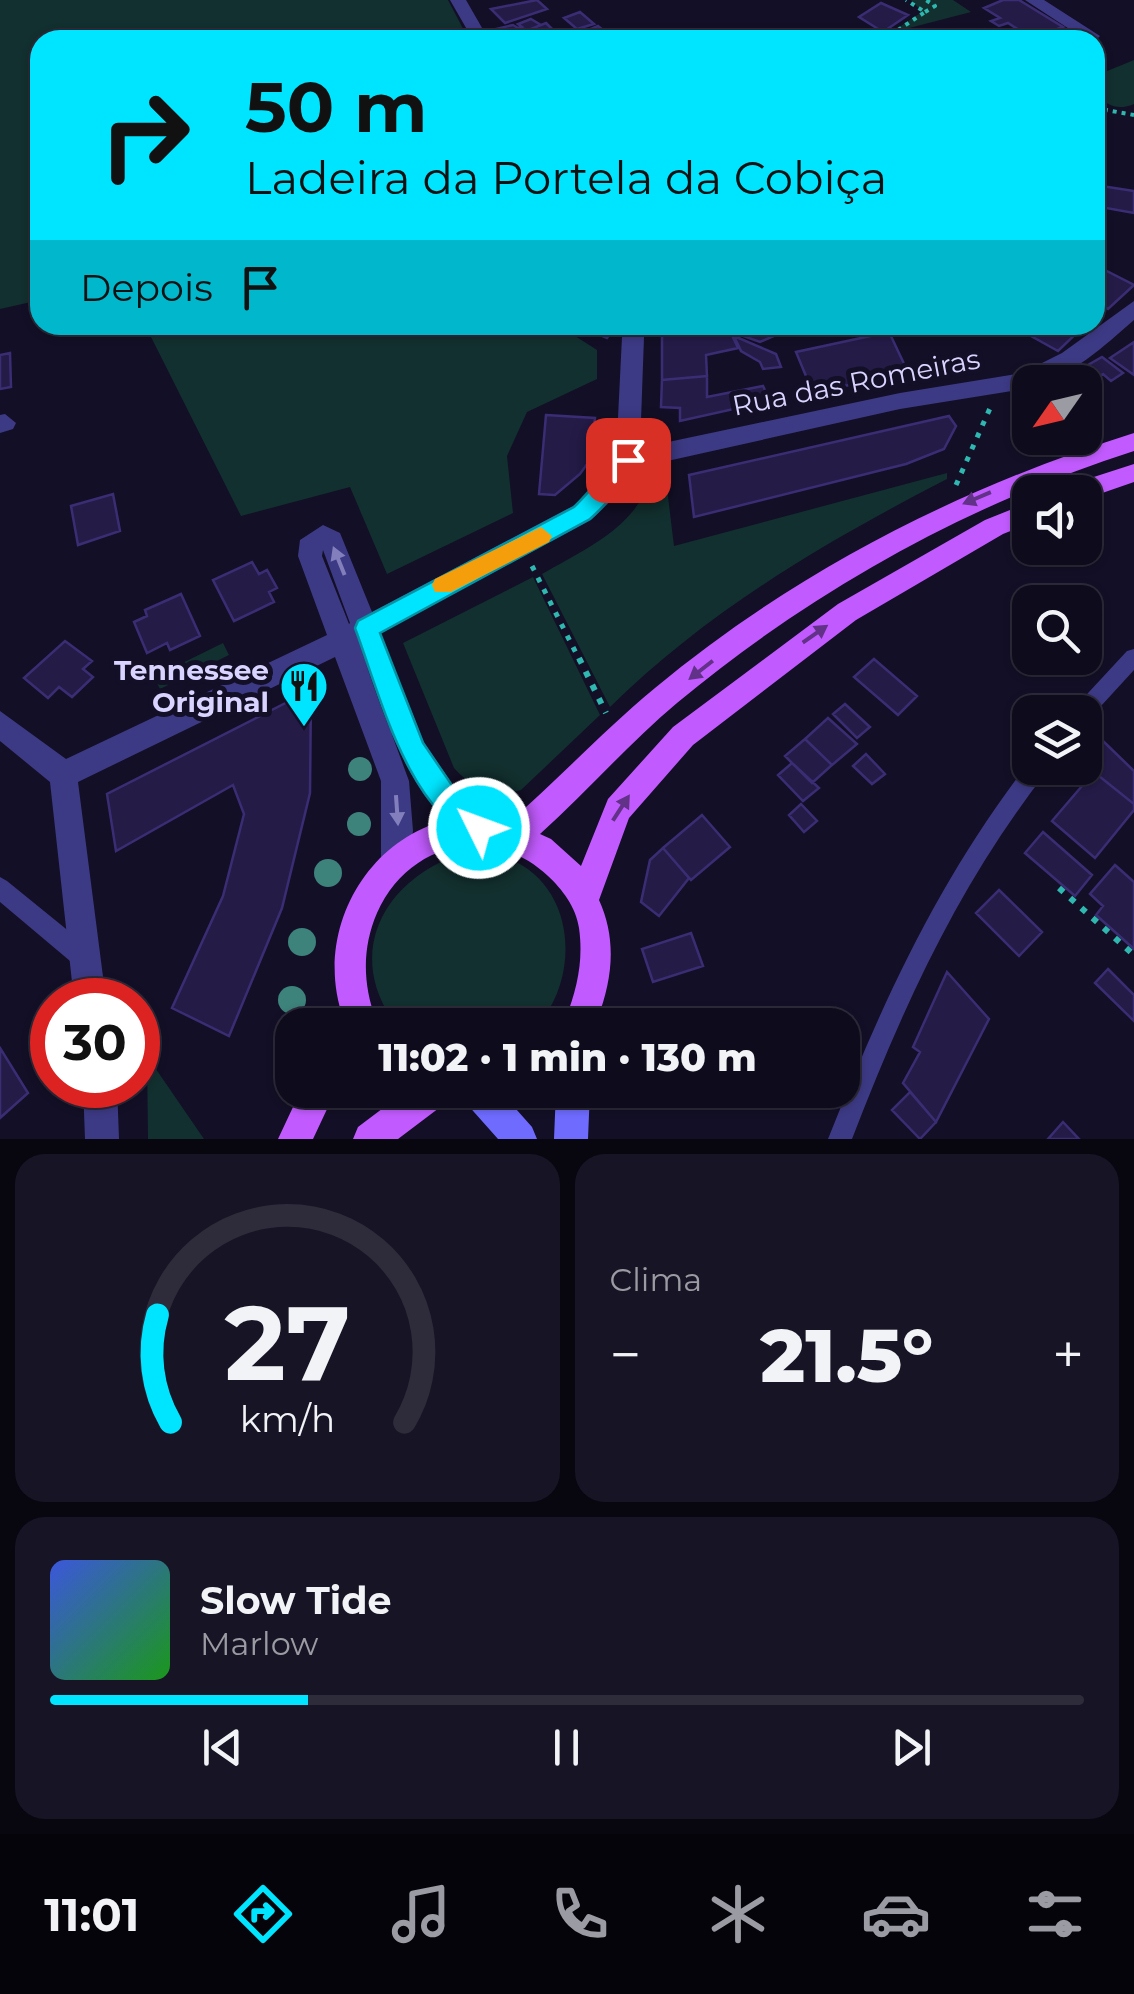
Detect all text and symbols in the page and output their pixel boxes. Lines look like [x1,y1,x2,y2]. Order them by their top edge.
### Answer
text: 50 m [245,64,427,150]
icon: right [80,70,210,200]
text: Ladeira da Portela da Cobiça [245,150,887,205]
icon: arrive [233,260,288,315]
text: Depois [80,264,213,311]
street label: Rua das Romeiras [729,341,983,423]
north arrow [1012,365,1102,455]
map controls [1012,365,1102,785]
pin [586,418,671,503]
icon: arrive [601,433,656,488]
button: sound [1012,475,1102,565]
one-way arrow [962,490,991,506]
one-way arrow [331,546,347,576]
button: search [1012,585,1102,675]
one-way arrow [802,625,829,644]
place label: Tennessee Original [114,653,269,719]
one-way arrow [689,659,715,680]
restaurant icon: Tennessee Original [278,660,330,728]
button: layers [1012,695,1102,785]
position arrow [427,776,531,880]
one-way arrow [389,794,405,826]
one-way arrow [611,795,629,822]
speed limit sign: 30 [30,978,160,1108]
text: 11:02 · 1 min · 130 m [378,1034,757,1081]
text: Clima [610,1260,702,1299]
text: 27 [224,1279,350,1406]
text: 21.5° [760,1309,933,1401]
text: − [610,1321,641,1388]
text: + [1052,1321,1084,1388]
text: km/h [240,1397,335,1441]
text: Slow Tide [200,1577,392,1624]
text: Marlow [200,1624,318,1663]
icon: previous [195,1720,250,1775]
icon: pause [539,1720,594,1775]
icon: next [884,1720,939,1775]
icon: directions [228,1879,298,1949]
icon: music [386,1879,456,1949]
icon: phone [545,1879,615,1949]
icon: climate [703,1879,773,1949]
icon: car [861,1879,931,1949]
icon: filters [1020,1879,1090,1949]
text: 11:01 [44,1887,139,1942]

